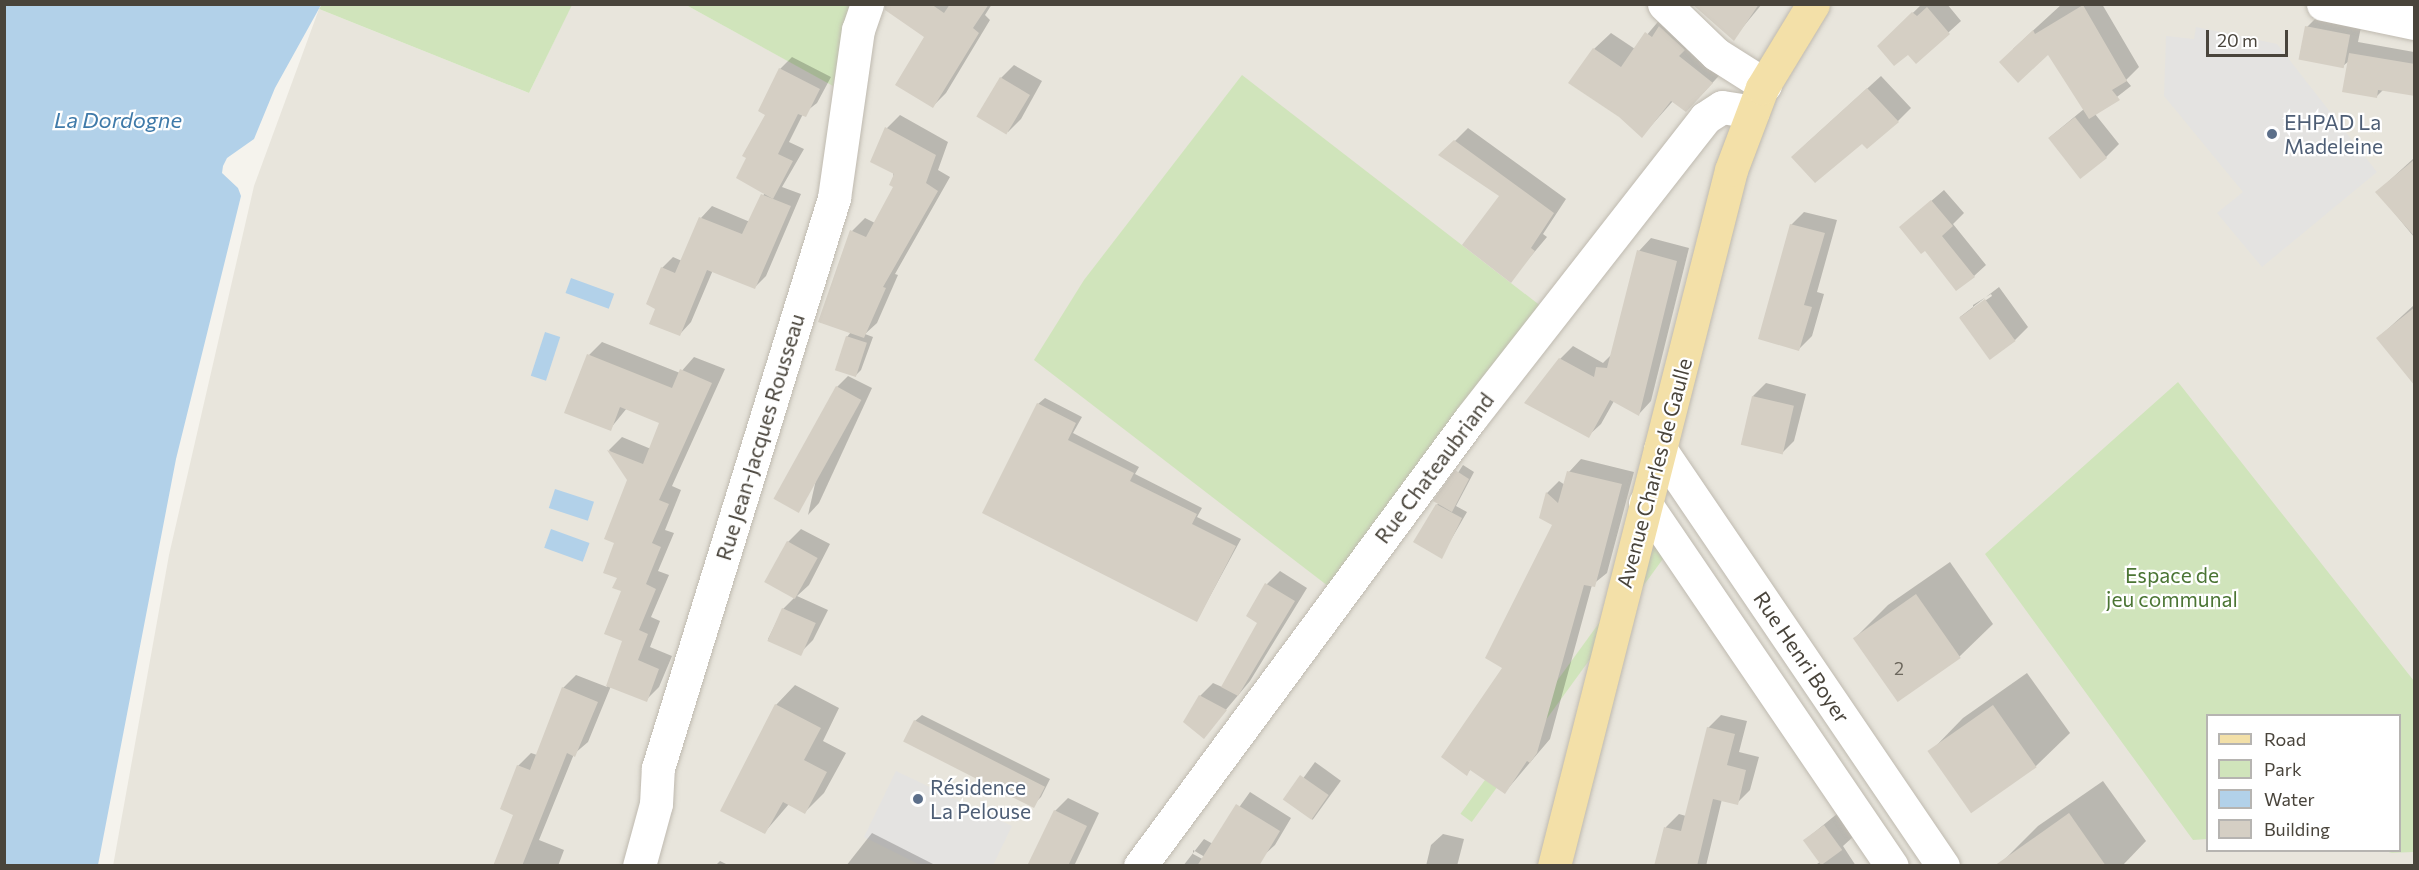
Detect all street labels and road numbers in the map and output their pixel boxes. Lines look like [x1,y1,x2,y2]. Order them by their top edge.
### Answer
street label: Rue Jean-Jacques Rousseau [710,311,810,563]
street label: Avenue Charles de Gaulle [1611,355,1697,591]
street label: Rue Chateaubriand [1369,388,1499,548]
street label: Rue Henri Boyer [1749,586,1855,728]

